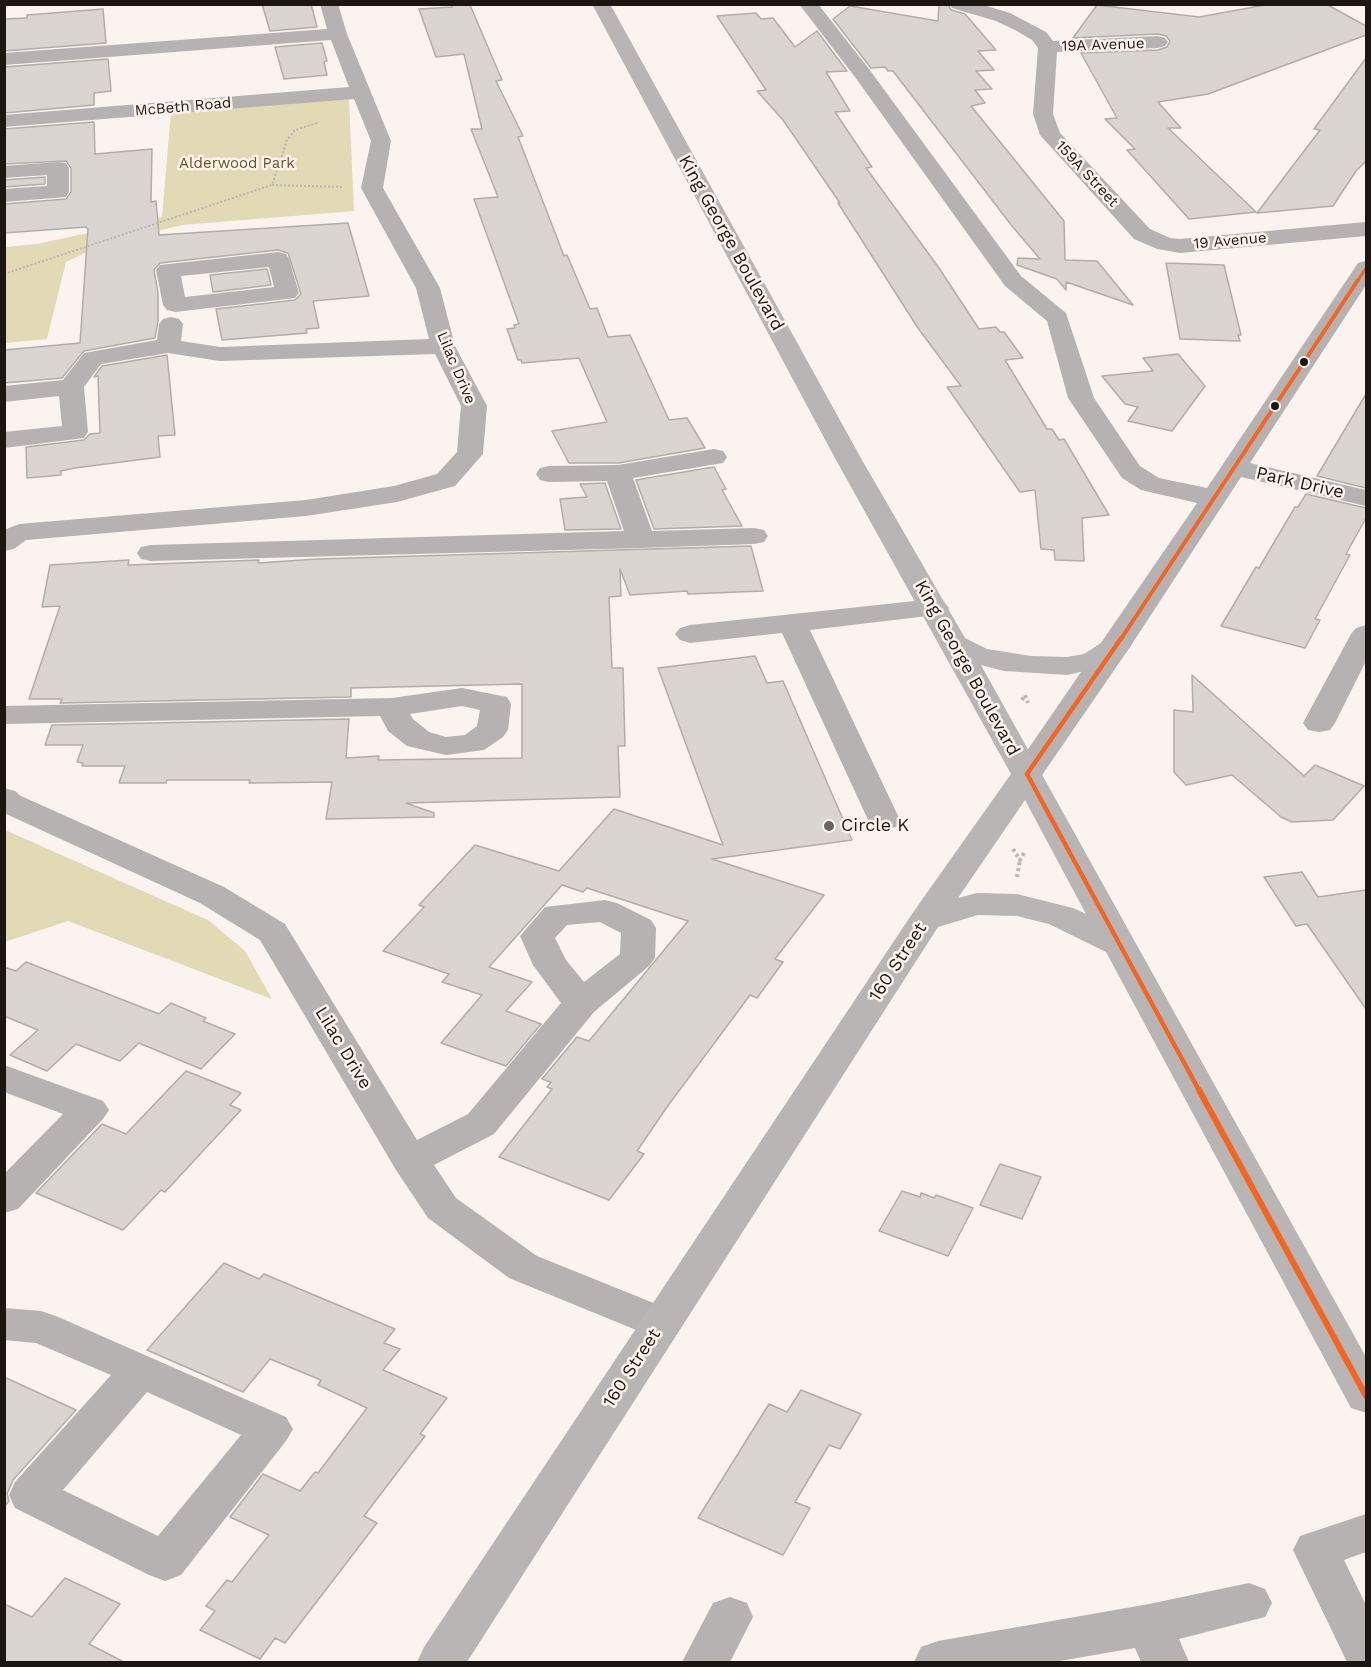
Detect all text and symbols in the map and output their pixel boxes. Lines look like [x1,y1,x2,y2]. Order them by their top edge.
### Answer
street label: 19A Avenue [1061,35,1145,55]
street label: McBeth Road [134,94,232,120]
street label: 159A Street [1052,137,1122,211]
street label: King George Boulevard [674,151,788,335]
park label: Alderwood Park [179,155,295,173]
street label: 19 Avenue [1193,229,1267,253]
street label: Lilac Drive [433,329,479,407]
unlabelled marker [1298,356,1310,368]
unlabelled marker [1269,400,1281,412]
street label: Park Drive [1254,462,1346,504]
street label: King George Boulevard [910,576,1024,760]
place label: Circle K [841,815,909,837]
marker: Circle K [822,819,836,833]
street label: 160 Street [865,919,931,1005]
street label: Lilac Drive [310,1003,376,1093]
street label: 160 Street [599,1325,665,1411]

